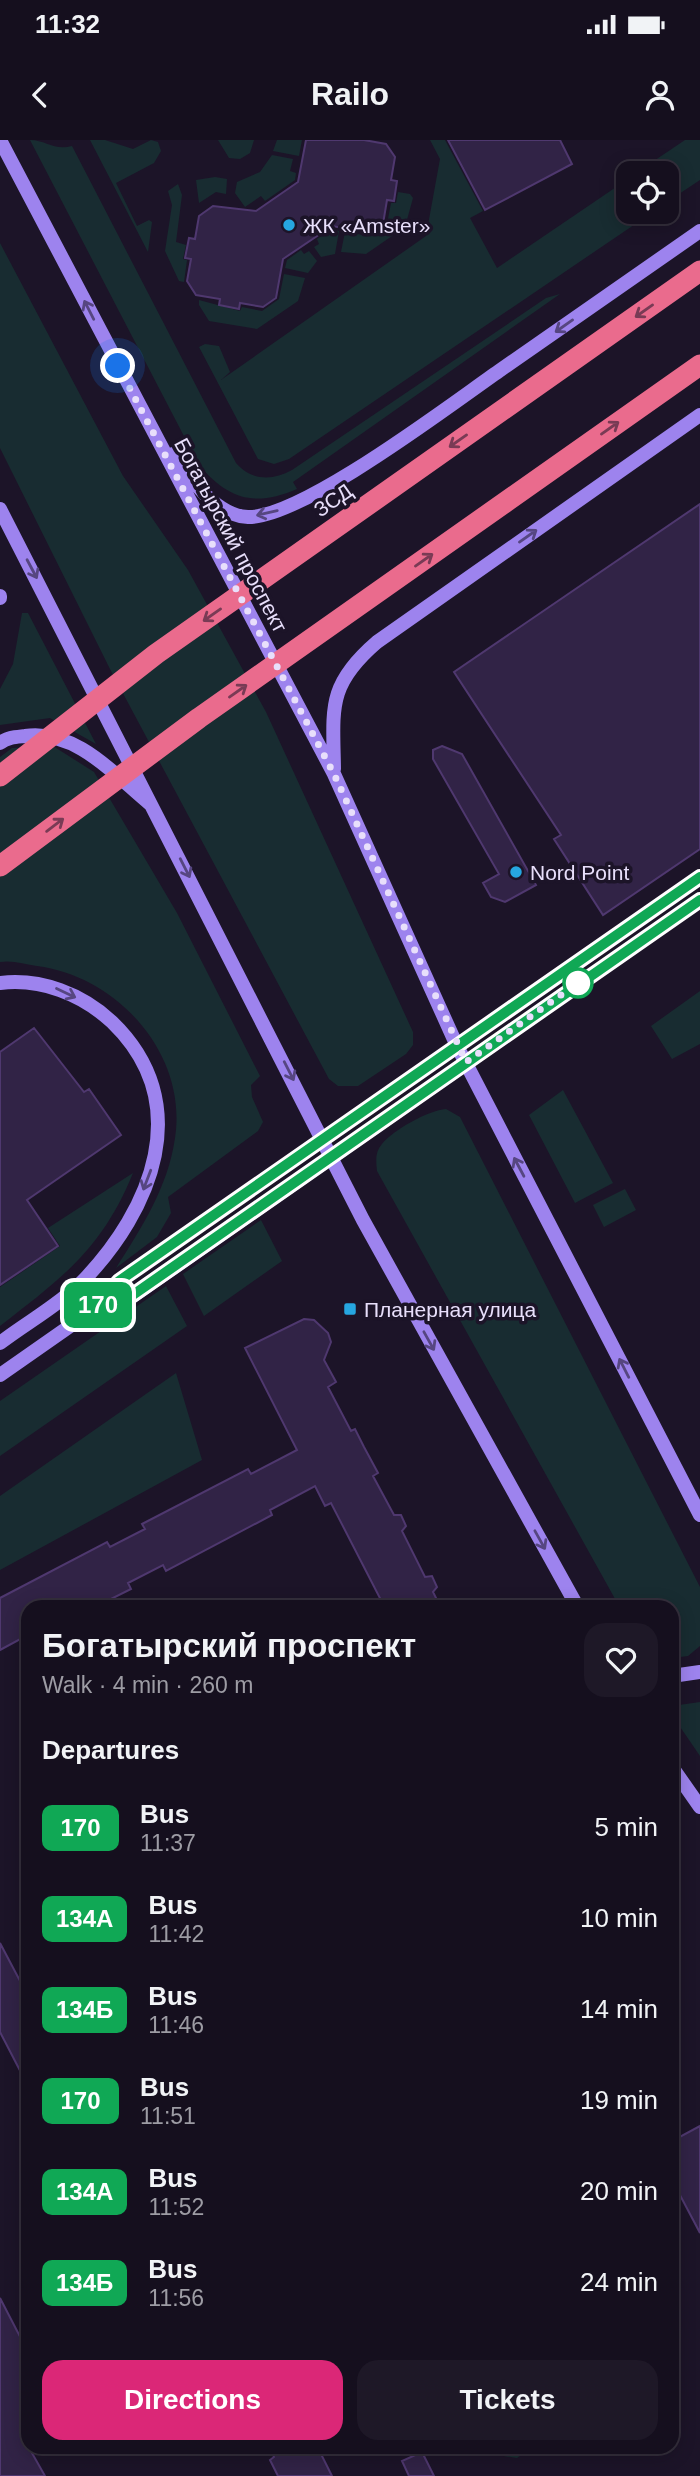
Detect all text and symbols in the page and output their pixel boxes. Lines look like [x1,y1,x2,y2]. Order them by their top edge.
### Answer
text: 11:32 [35,9,100,39]
icon: back [21,76,59,114]
text: Railo [311,76,389,112]
icon: person [641,76,679,114]
map controls [616,161,679,224]
button: locate [616,161,679,224]
place label: ЖК «Amster» [303,214,430,237]
marker: ЖК «Amster» [281,217,297,233]
one-way arrow [81,300,95,321]
one-way arrow [635,304,654,318]
one-way arrow [555,319,574,333]
your location [100,348,135,383]
one-way arrow [600,421,619,435]
street label: Богатырский проспект [170,434,292,636]
one-way arrow [449,434,468,449]
street label: ЗСД [309,479,357,521]
one-way arrow [257,508,279,521]
one-way arrow [518,529,537,544]
one-way arrow [414,553,433,567]
one-way arrow [25,559,39,579]
one-way arrow [203,608,222,622]
one-way arrow [228,684,247,698]
one-way arrow [45,818,64,833]
one-way arrow [179,857,193,878]
place label: Nord Point [530,861,629,884]
marker: Nord Point [508,864,524,880]
unlabelled marker [563,968,593,998]
one-way arrow [55,987,76,1000]
one-way arrow [283,1060,297,1081]
one-way arrow [512,1157,525,1178]
one-way arrow [140,1169,152,1191]
line badge: 170 [58,1282,138,1328]
text: 170 [78,1291,118,1318]
place label: Планерная улица [364,1298,537,1321]
marker: Планерная улица [342,1301,358,1317]
one-way arrow [422,1331,436,1351]
one-way arrow [617,1359,631,1379]
one-way arrow [534,1529,547,1550]
button: heart [584,1623,658,1697]
text: Богатырский проспект [42,1627,416,1664]
text: Walk · 4 min · 260 m [42,1672,253,1698]
text: Departures [42,1735,179,1765]
text: Bus [140,1799,189,1829]
text: 5 min [594,1812,658,1842]
text: 170 [60,1814,101,1841]
text: 11:37 [140,1830,196,1856]
text: Bus [148,1890,198,1920]
text: 10 min [580,1903,658,1933]
text: 134А [56,1905,113,1932]
text: 11:42 [148,1921,204,1947]
text: Bus [148,1981,197,2011]
text: 14 min [580,1994,658,2024]
text: 134Б [56,1996,113,2023]
text: 11:46 [148,2012,204,2038]
text: Bus [140,2072,189,2102]
text: 19 min [580,2085,658,2115]
text: 170 [60,2087,101,2114]
text: 11:51 [140,2103,196,2129]
text: Bus [148,2163,198,2193]
text: 20 min [580,2176,658,2206]
text: 134А [56,2178,113,2205]
text: 11:52 [148,2194,204,2220]
text: Bus [148,2254,197,2284]
text: 24 min [580,2267,658,2297]
text: 134Б [56,2269,113,2296]
text: 11:56 [148,2285,204,2311]
button: Directions [42,2360,343,2440]
button: Tickets [357,2360,658,2440]

